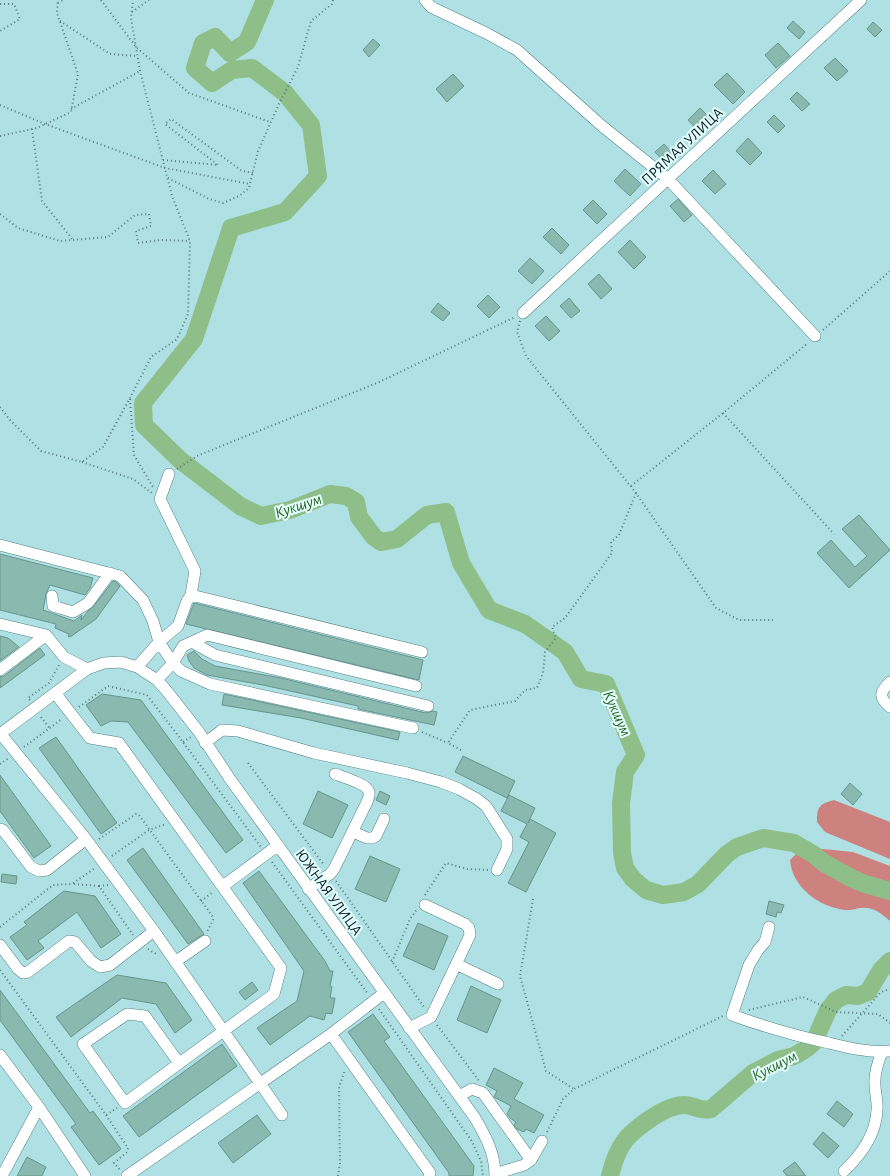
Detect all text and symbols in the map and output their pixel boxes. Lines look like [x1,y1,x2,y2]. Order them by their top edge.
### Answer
street label: ПРЯМАЯ УЛИЦА [639,105,726,188]
water label: Кукшум [273,491,324,521]
water label: Кукшум [600,688,634,739]
street label: ЮЖНАЯ УЛИЦА [292,847,365,938]
water label: Кукшум [749,1048,800,1084]

